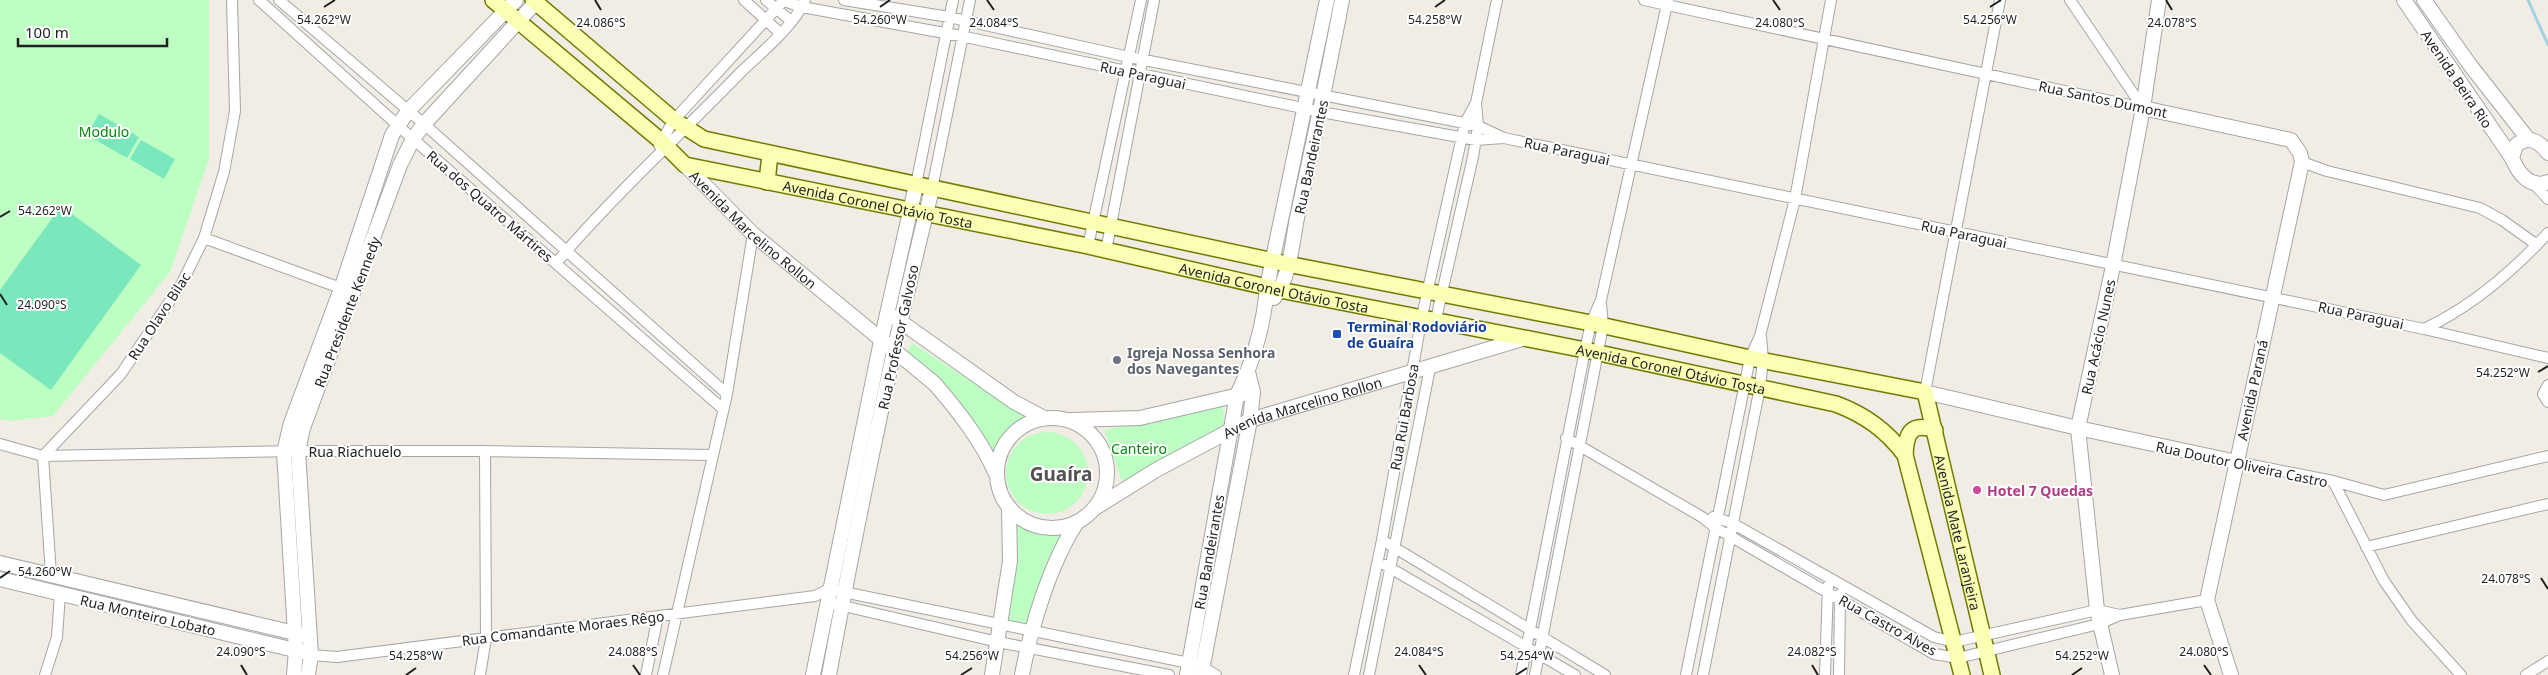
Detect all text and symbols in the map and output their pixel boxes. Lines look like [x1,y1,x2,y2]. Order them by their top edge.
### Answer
text: 54.262°W [297,11,351,28]
text: 54.260°W [853,11,907,28]
text: 54.258°W [1408,11,1462,28]
text: 54.256°W [1963,11,2017,28]
text: 24.086°S [576,14,626,31]
text: 24.084°S [969,14,1019,31]
text: 24.080°S [1755,14,1805,31]
text: 24.078°S [2147,14,2197,31]
scale bar [18,15,166,47]
text: 100 m [25,22,69,42]
street label: Avenida Beira Rio [2417,26,2497,132]
street label: Rua Paraguai [1098,57,1188,93]
street label: Rua Santos Dumont [2037,76,2169,122]
street label: Rua Bandeirantes [1290,98,1332,216]
park label: Modulo [79,122,129,141]
street label: Rua Paraguai [1522,133,1612,169]
street label: Rua dos Quatro Mártires [423,146,557,266]
street label: Avenida Marcelino Rollon [686,166,821,293]
street label: Avenida Coronel Otávio Tosta [781,175,974,232]
text: 54.262°W [18,202,72,219]
street label: Rua Paraguai [1919,216,2009,252]
street label: Rua Presidente Kennedy [309,233,385,390]
street label: Avenida Coronel Otávio Tosta [1178,258,1370,317]
street label: Rua Professor Galvoso [873,263,923,411]
street label: Rua Olavo Bilac [123,268,195,364]
street label: Rua Acácio Nunes [2077,277,2120,396]
text: 24.090°S [17,296,67,313]
street label: Rua Paraguai [2316,297,2406,333]
place label: Terminal Rodoviário de Guaíra [1347,317,1487,352]
marker: Terminal Rodoviário de Guaíra [1331,328,1343,340]
street label: Avenida Paraná [2232,338,2272,442]
street label: Avenida Coronel Otávio Tosta [1575,339,1767,398]
place label: Igreja Nossa Senhora dos Navegantes [1127,343,1275,378]
marker: Igreja Nossa Senhora dos Navegantes [1111,354,1123,366]
street label: Rua Rui Barbosa [1385,362,1423,472]
text: 54.252°W [2476,364,2530,381]
street label: Avenida Marcelino Rollon [1219,372,1384,442]
street label: Rua Doutor Oliveira Castro [2154,436,2330,492]
park label: Canteiro [1111,439,1167,458]
street label: Rua Riachuelo [308,442,402,461]
street label: Avenida Mate Laranjeira [1931,453,1986,612]
district label: Guaíra [1030,461,1092,487]
place label: Hotel 7 Quedas [1987,481,2093,500]
marker: Hotel 7 Quedas [1971,484,1983,496]
street label: Rua Bandeirantes [1190,493,1228,611]
text: 54.260°W [18,563,72,580]
text: 24.078°S [2481,570,2531,587]
street label: Rua Monteiro Lobato [78,590,218,640]
street label: Rua Castro Alves [1836,590,1941,660]
street label: Rua Comandante Moraes Rêgo [461,606,665,650]
text: 24.090°S [216,643,266,660]
text: 24.088°S [608,643,658,660]
text: 24.084°S [1394,643,1444,660]
text: 24.082°S [1787,643,1837,660]
text: 24.080°S [2179,643,2229,660]
text: 54.258°W [389,647,443,664]
text: 54.256°W [945,647,999,664]
text: 54.254°W [1500,647,1554,664]
text: 54.252°W [2055,647,2109,664]

